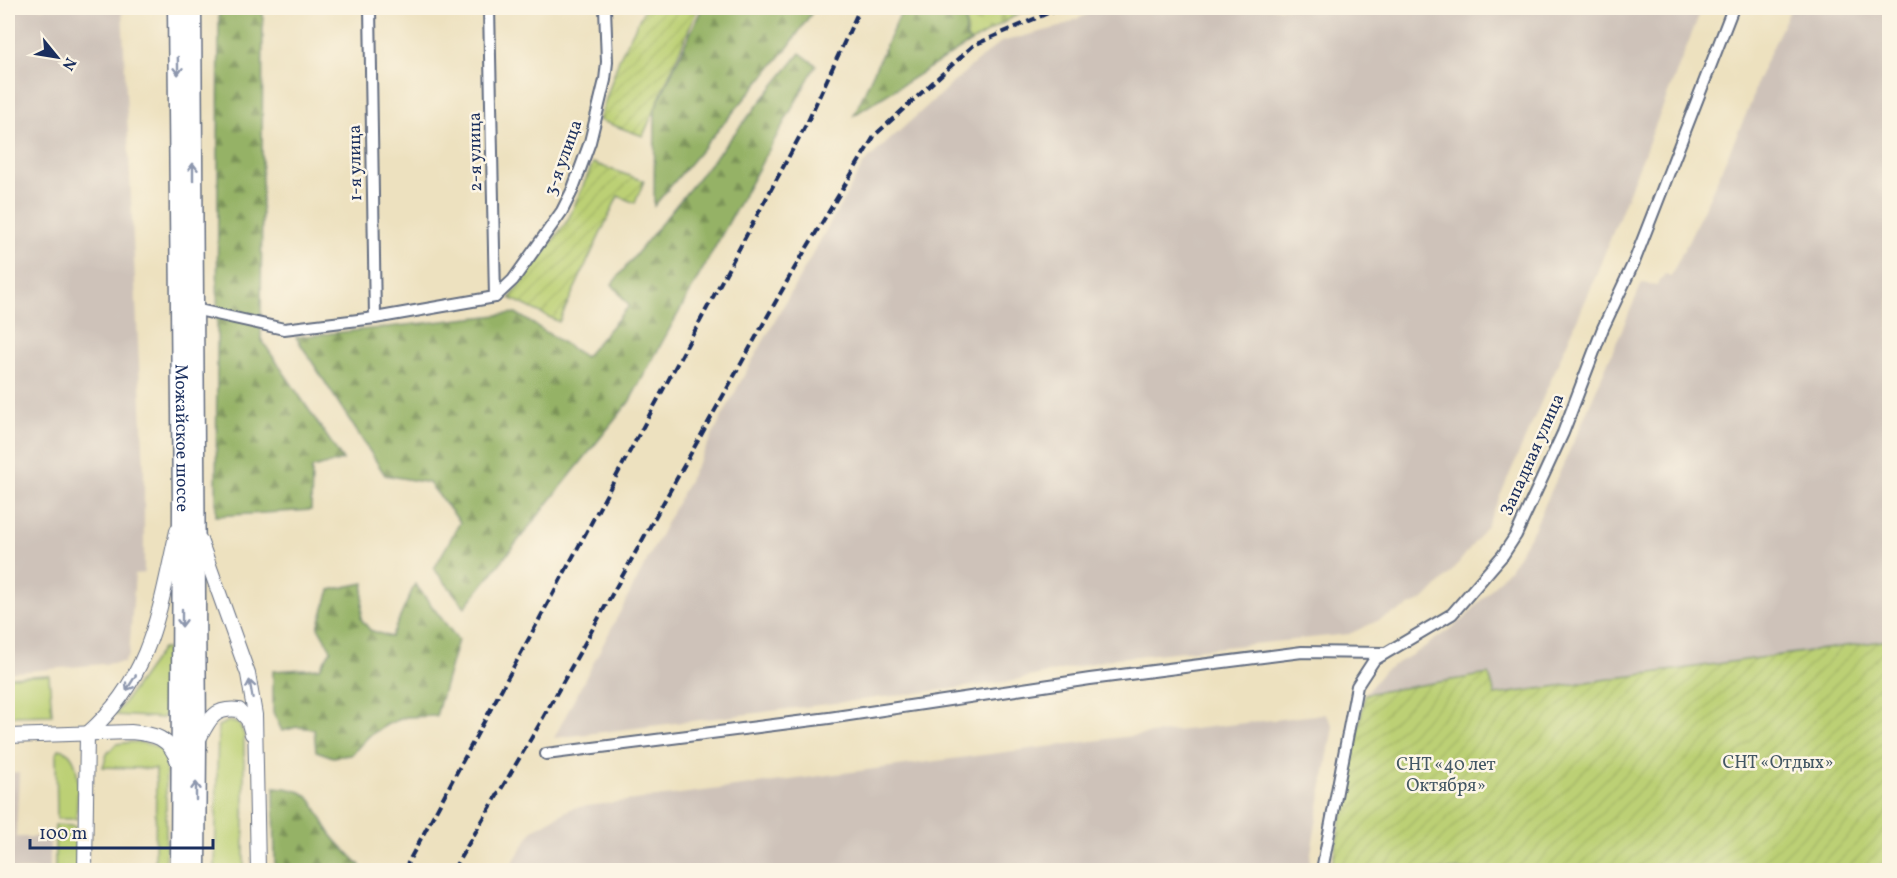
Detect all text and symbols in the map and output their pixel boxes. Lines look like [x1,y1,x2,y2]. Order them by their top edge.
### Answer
north arrow [27,27,87,87]
text: N [56,53,81,74]
one-way arrow [172,55,184,75]
street label: 2-я улица [463,112,489,192]
street label: 3-я улица [539,116,589,200]
street label: 1-я улица [343,124,369,201]
one-way arrow [187,163,199,183]
street label: Можайское шоссе [168,364,195,512]
street label: Западная улица [1495,390,1571,520]
one-way arrow [176,607,188,627]
one-way arrow [124,674,137,691]
one-way arrow [245,680,256,700]
park label: СНТ «Отдых» [1722,751,1834,776]
park label: СНТ «40 лет Октября» [1396,753,1496,799]
one-way arrow [191,782,202,802]
scale bar [30,812,213,850]
text: 100 m [39,822,88,847]

